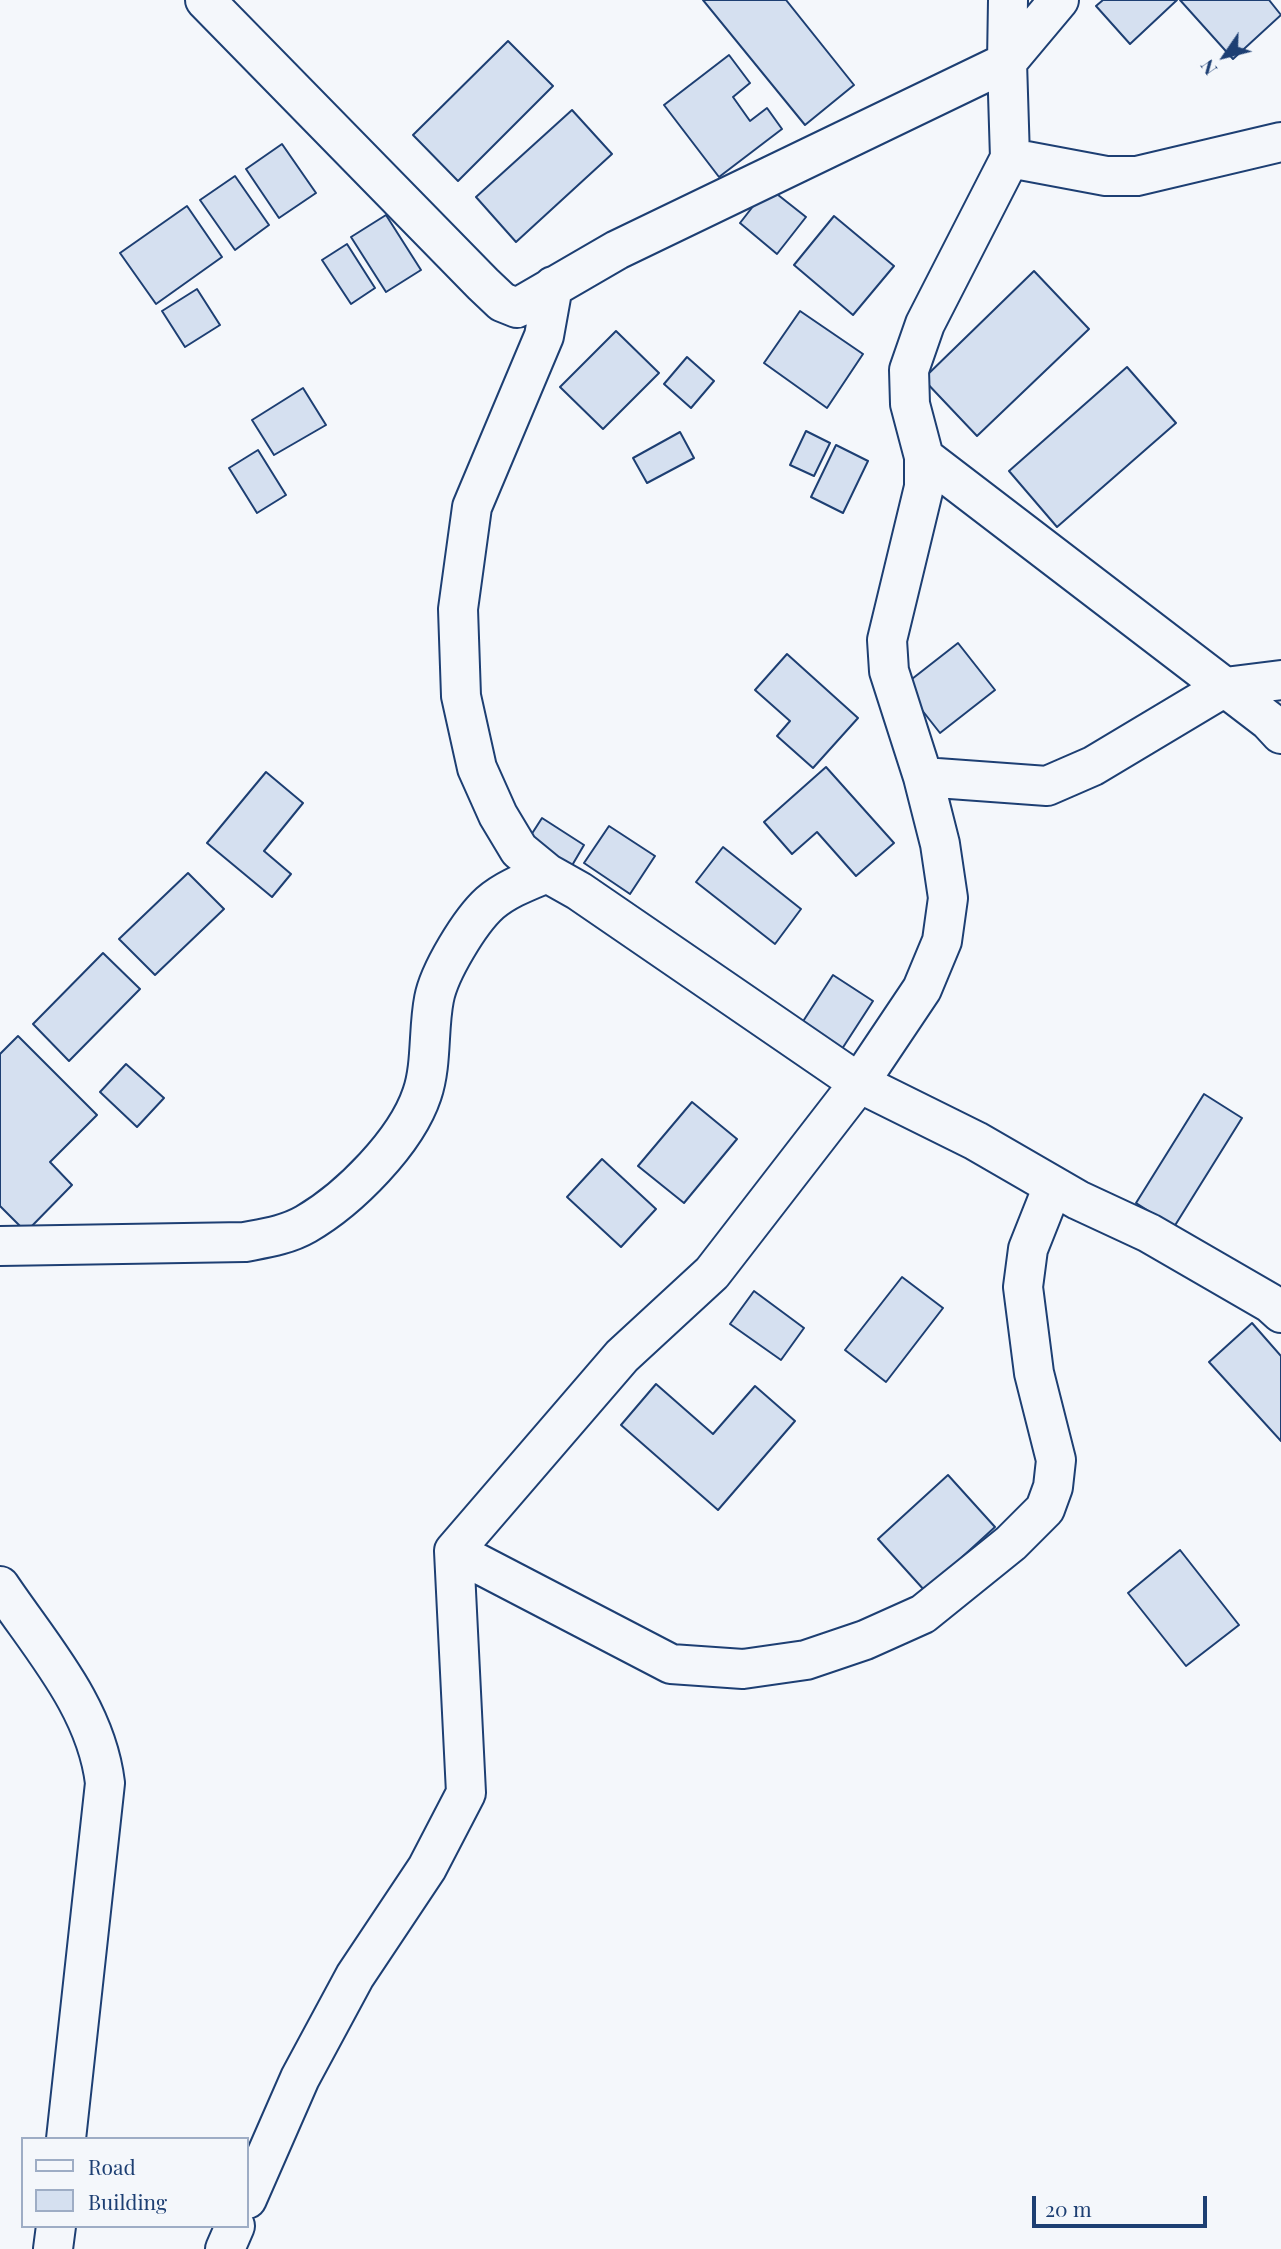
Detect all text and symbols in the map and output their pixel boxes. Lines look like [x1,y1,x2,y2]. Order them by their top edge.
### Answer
north arrow [1190,21,1260,91]
text: N [1193,55,1222,81]
legend [21,2137,248,2228]
text: Road [88,2152,136,2180]
scale bar [1036,2182,1211,2226]
text: Building [88,2187,167,2215]
text: 20 m [1045,2194,1092,2222]

